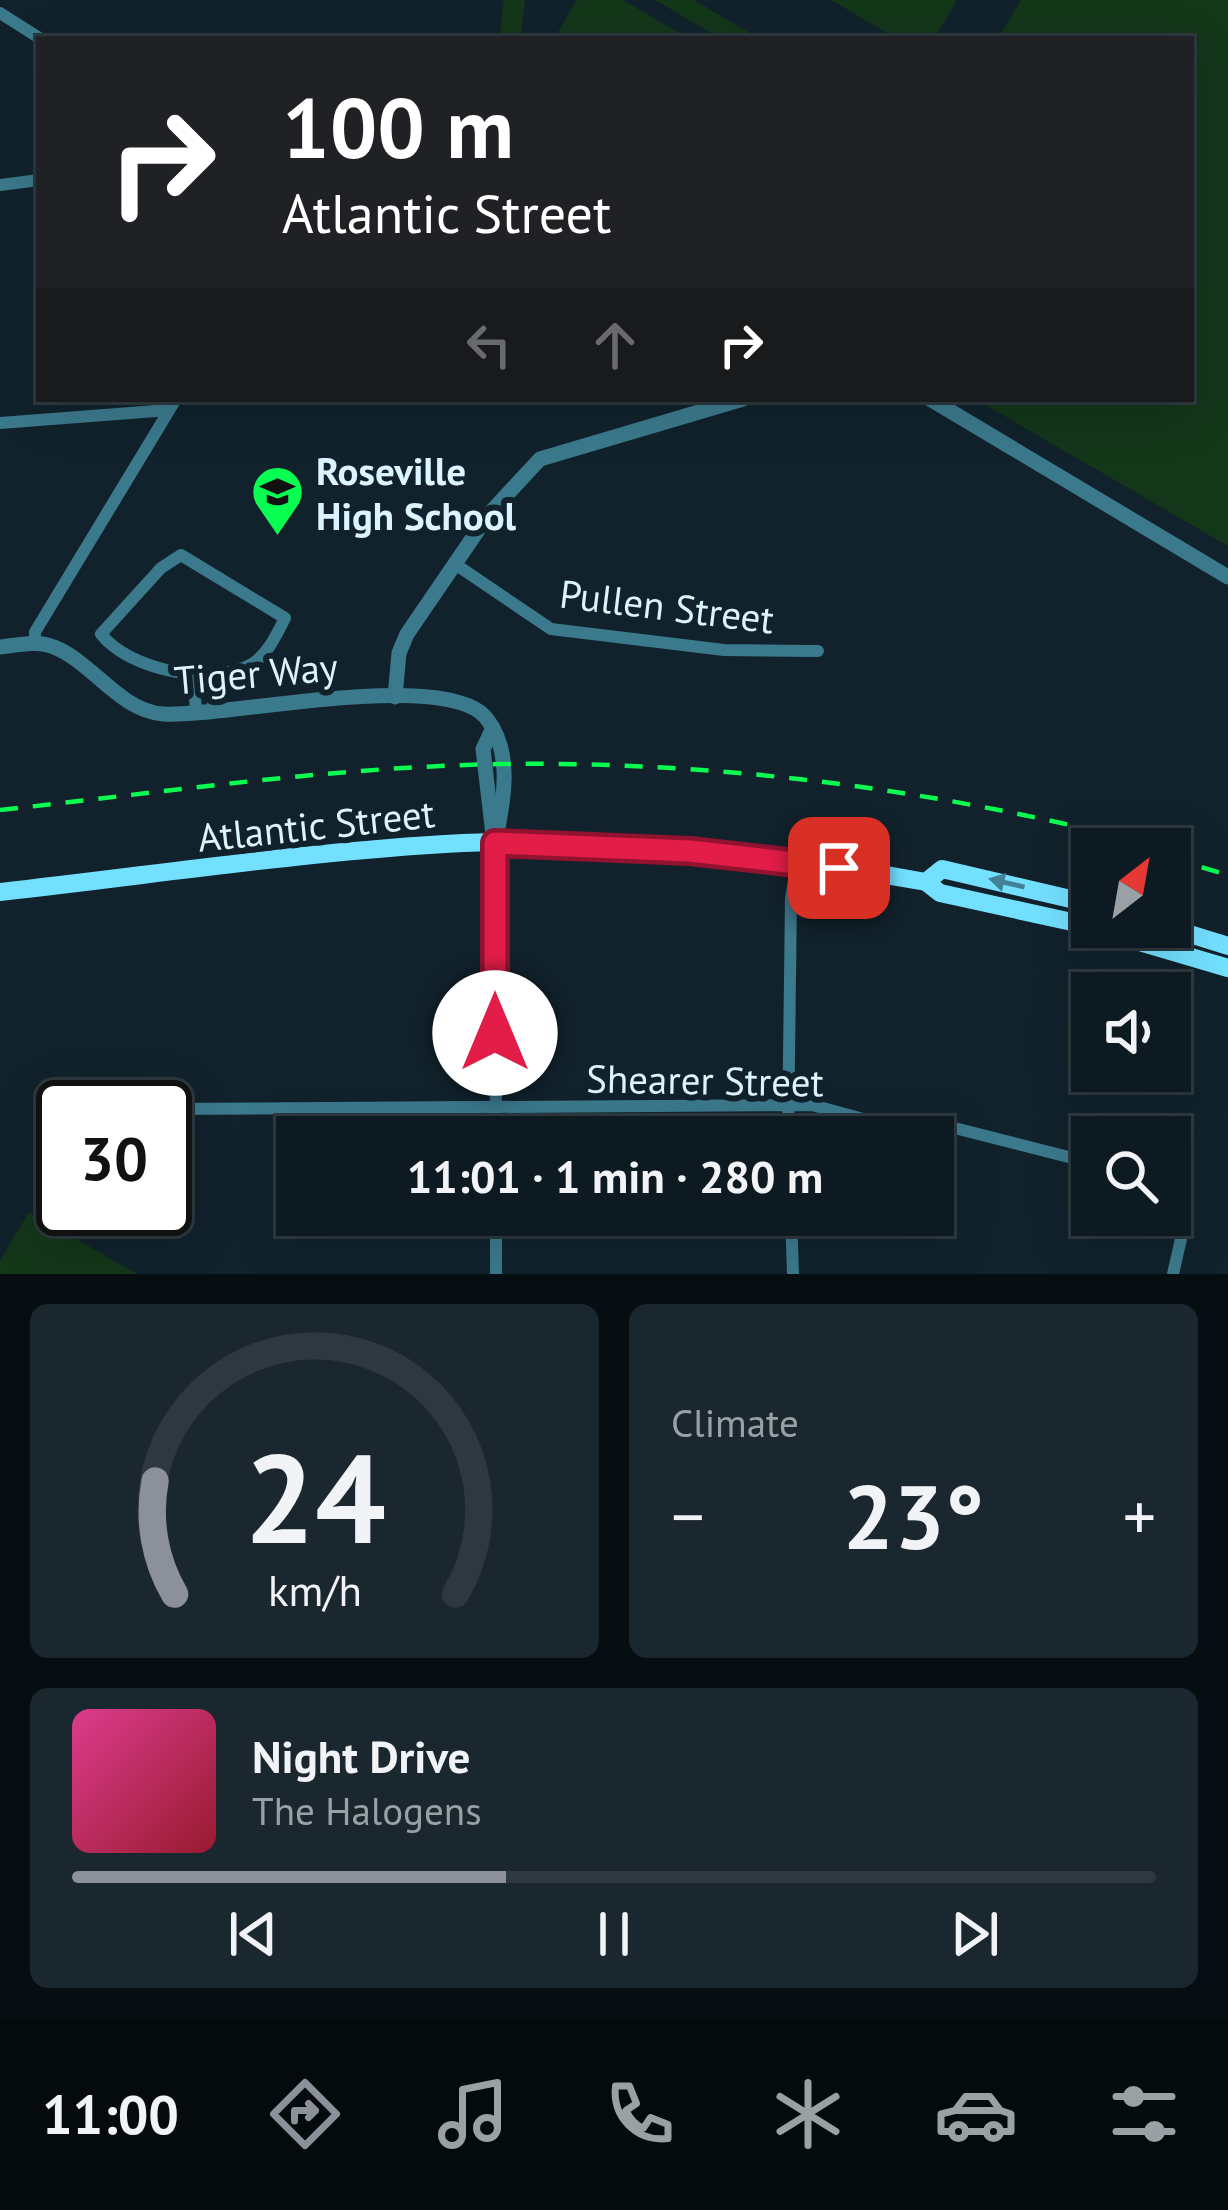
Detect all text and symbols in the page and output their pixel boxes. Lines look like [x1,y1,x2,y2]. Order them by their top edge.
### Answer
text: 100 m [282,72,514,181]
icon: right [84,84,240,240]
text: Atlantic Street [282,178,611,248]
icon: left [456,312,522,378]
icon: ahead [582,312,648,378]
icon: right [708,312,774,378]
place label: Roseville High School [316,445,517,541]
school or university icon: Roseville High School [249,464,305,538]
street label: Pullen Street [557,568,777,644]
street label: Tiger Way [172,640,340,706]
street label: Atlantic Street [195,787,437,863]
pin [788,817,890,919]
north arrow [1071,828,1191,948]
map controls [1071,828,1191,1236]
icon: arrive [806,835,872,901]
one-way arrow [987,873,1025,892]
position arrow [432,970,558,1096]
button: sound [1071,972,1191,1092]
street label: Shearer Street [586,1052,824,1108]
speed limit sign: 30 [36,1080,192,1236]
button: search [1071,1116,1191,1236]
text: 11:01 · 1 min · 280 m [407,1147,823,1205]
text: Climate [671,1397,799,1448]
text: 24 [244,1416,385,1577]
text: 23° [843,1457,984,1574]
text: − [671,1473,704,1558]
text: + [1123,1473,1156,1558]
text: km/h [267,1562,362,1618]
text: Night Drive [252,1727,470,1785]
text: The Halogens [252,1785,482,1836]
icon: previous [220,1901,286,1967]
icon: pause [581,1901,647,1967]
icon: next [942,1901,1008,1967]
icon: directions [263,2072,347,2156]
icon: music [431,2072,515,2156]
icon: phone [598,2072,682,2156]
icon: climate [766,2072,850,2156]
icon: car [934,2072,1018,2156]
icon: filters [1102,2072,1186,2156]
text: 11:00 [42,2079,179,2149]

